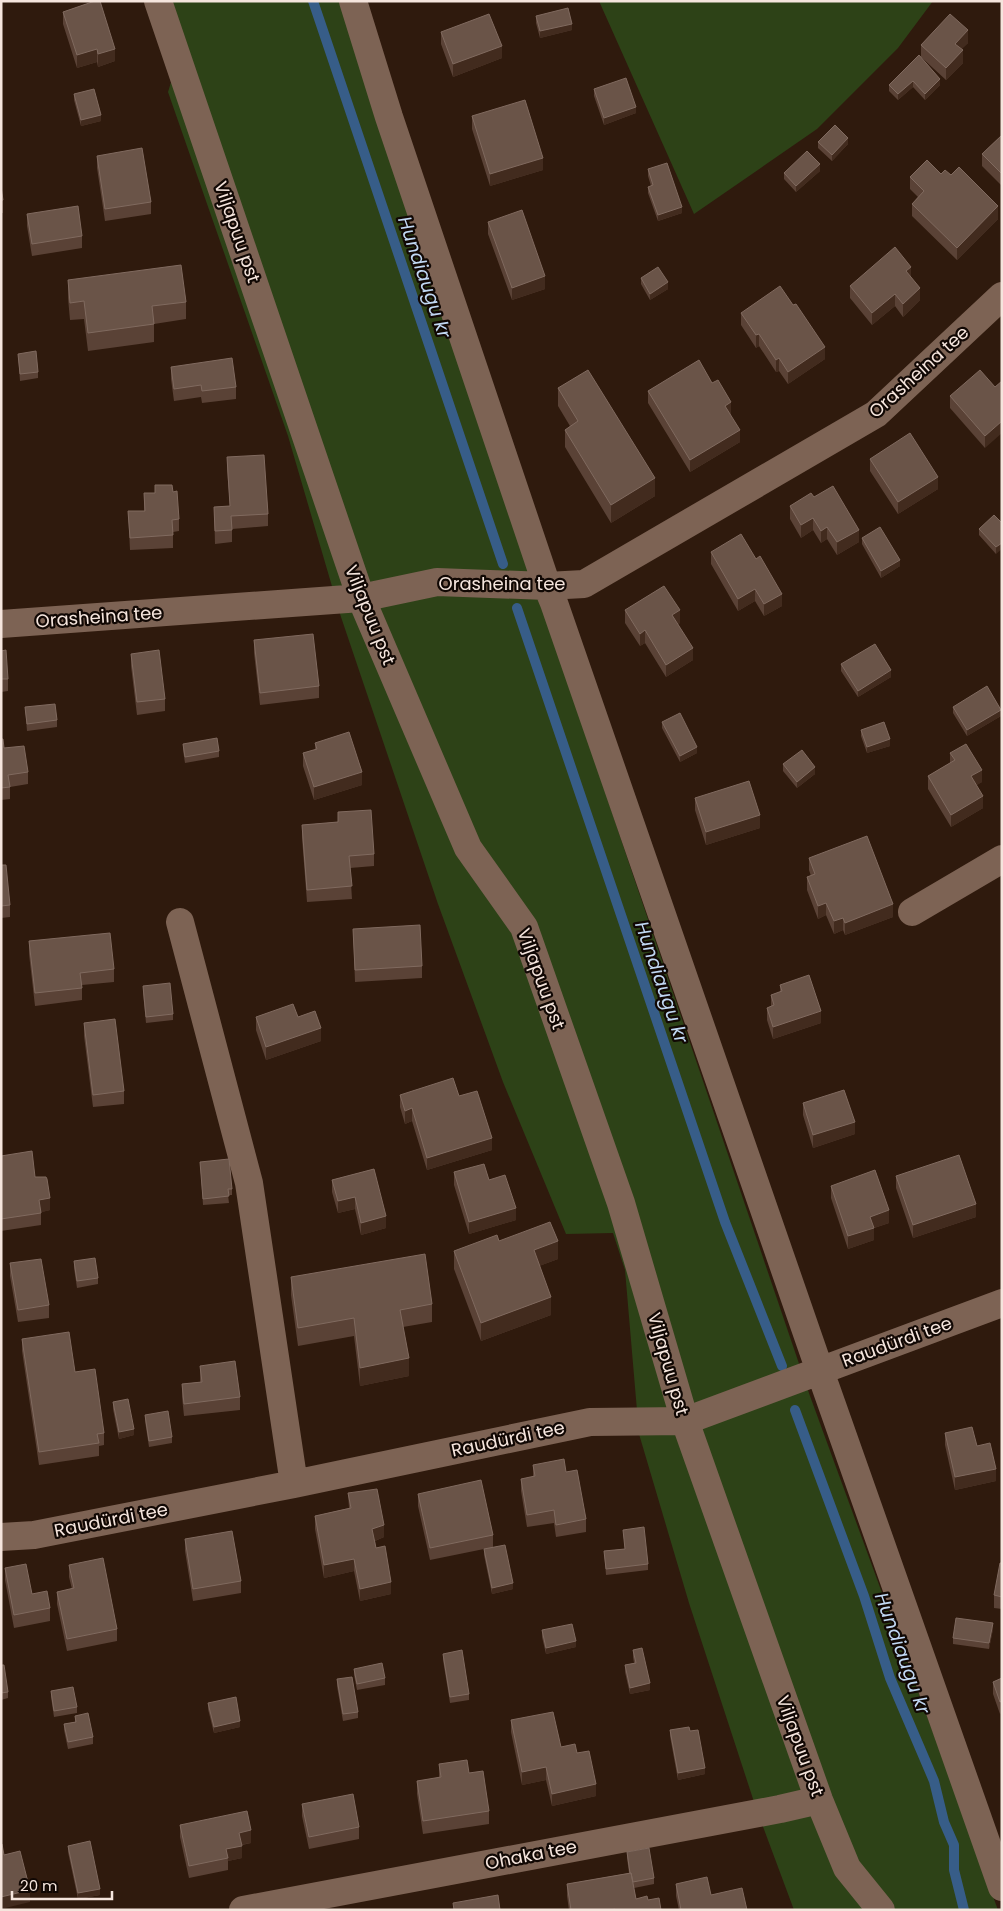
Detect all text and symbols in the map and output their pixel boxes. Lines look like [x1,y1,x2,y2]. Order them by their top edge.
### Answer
street label: Viljapuu pst [208,178,267,286]
water label: Hundiaugu kr [391,212,458,343]
street label: Orasheina tee [863,320,974,423]
street label: Viljapuu pst [339,561,402,669]
street label: Orasheina tee [439,571,565,596]
street label: Orasheina tee [35,600,163,633]
water label: Hundiaugu kr [628,917,695,1048]
street label: Viljapuu pst [512,925,571,1033]
street label: Viljapuu pst [642,1310,695,1418]
street label: Raudürdi tee [838,1310,955,1373]
street label: Raudürdi tee [449,1414,567,1463]
street label: Raudürdi tee [52,1496,170,1543]
water label: Hundiaugu kr [868,1589,937,1719]
street label: Viljapuu pst [771,1692,830,1800]
street label: Ohaka tee [483,1833,579,1876]
scale bar [12,1868,112,1900]
text: 20 m [20,1875,58,1896]

